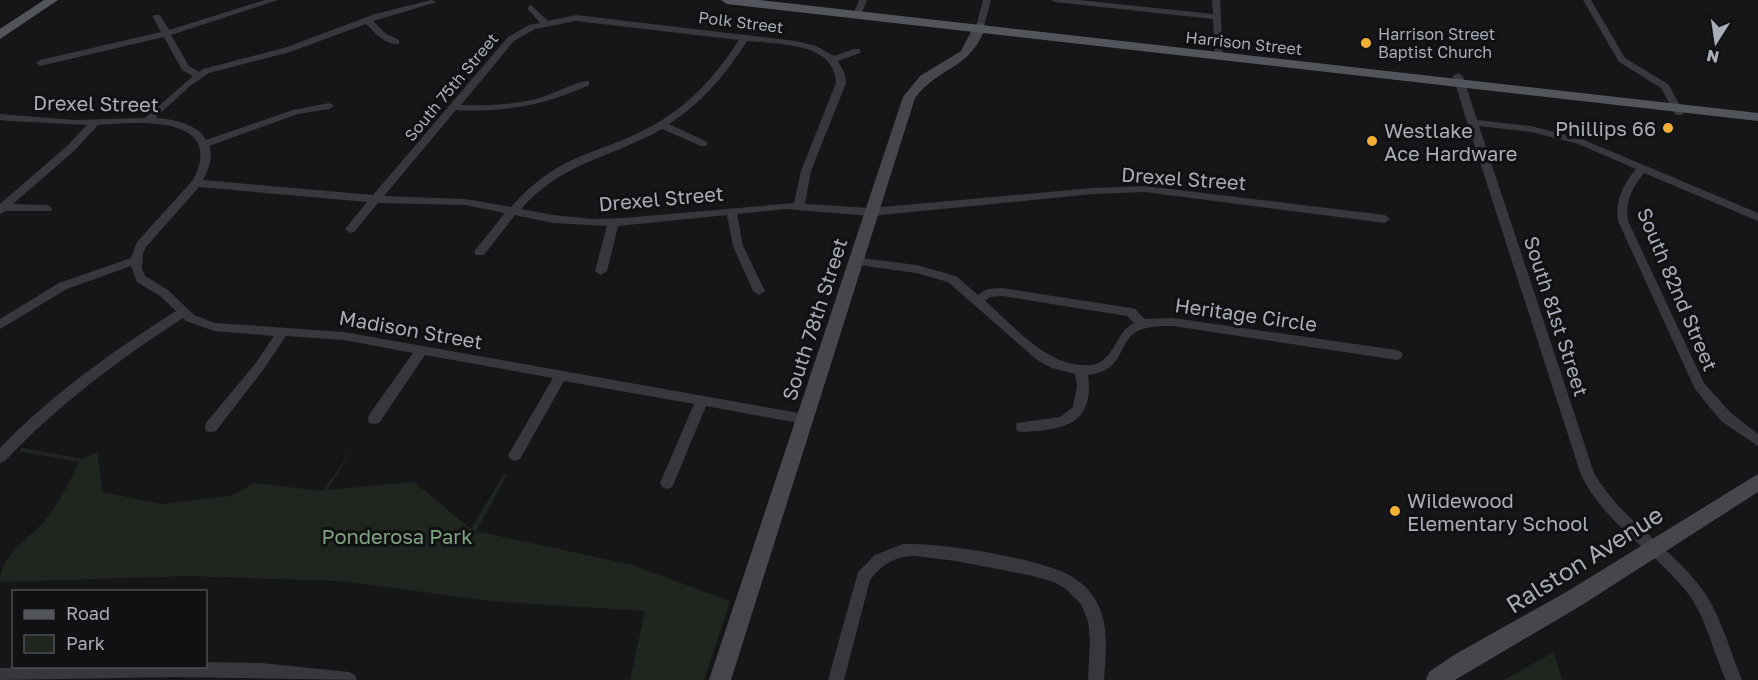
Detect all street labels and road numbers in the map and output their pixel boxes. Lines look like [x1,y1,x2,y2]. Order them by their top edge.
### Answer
street label: Polk Street [697,7,785,37]
street label: Harrison Street [1185,27,1303,59]
street label: South 75th Street [400,29,502,145]
street label: Drexel Street [33,90,159,116]
street label: Drexel Street [1121,162,1247,194]
street label: Drexel Street [597,181,725,215]
street label: South 82nd Street [1633,204,1723,374]
street label: South 81st Street [1520,233,1594,399]
street label: South 78th Street [776,235,852,403]
street label: Heritage Circle [1173,292,1319,336]
street label: Madison Street [337,305,485,353]
street label: Ralston Avenue [1500,499,1668,619]

